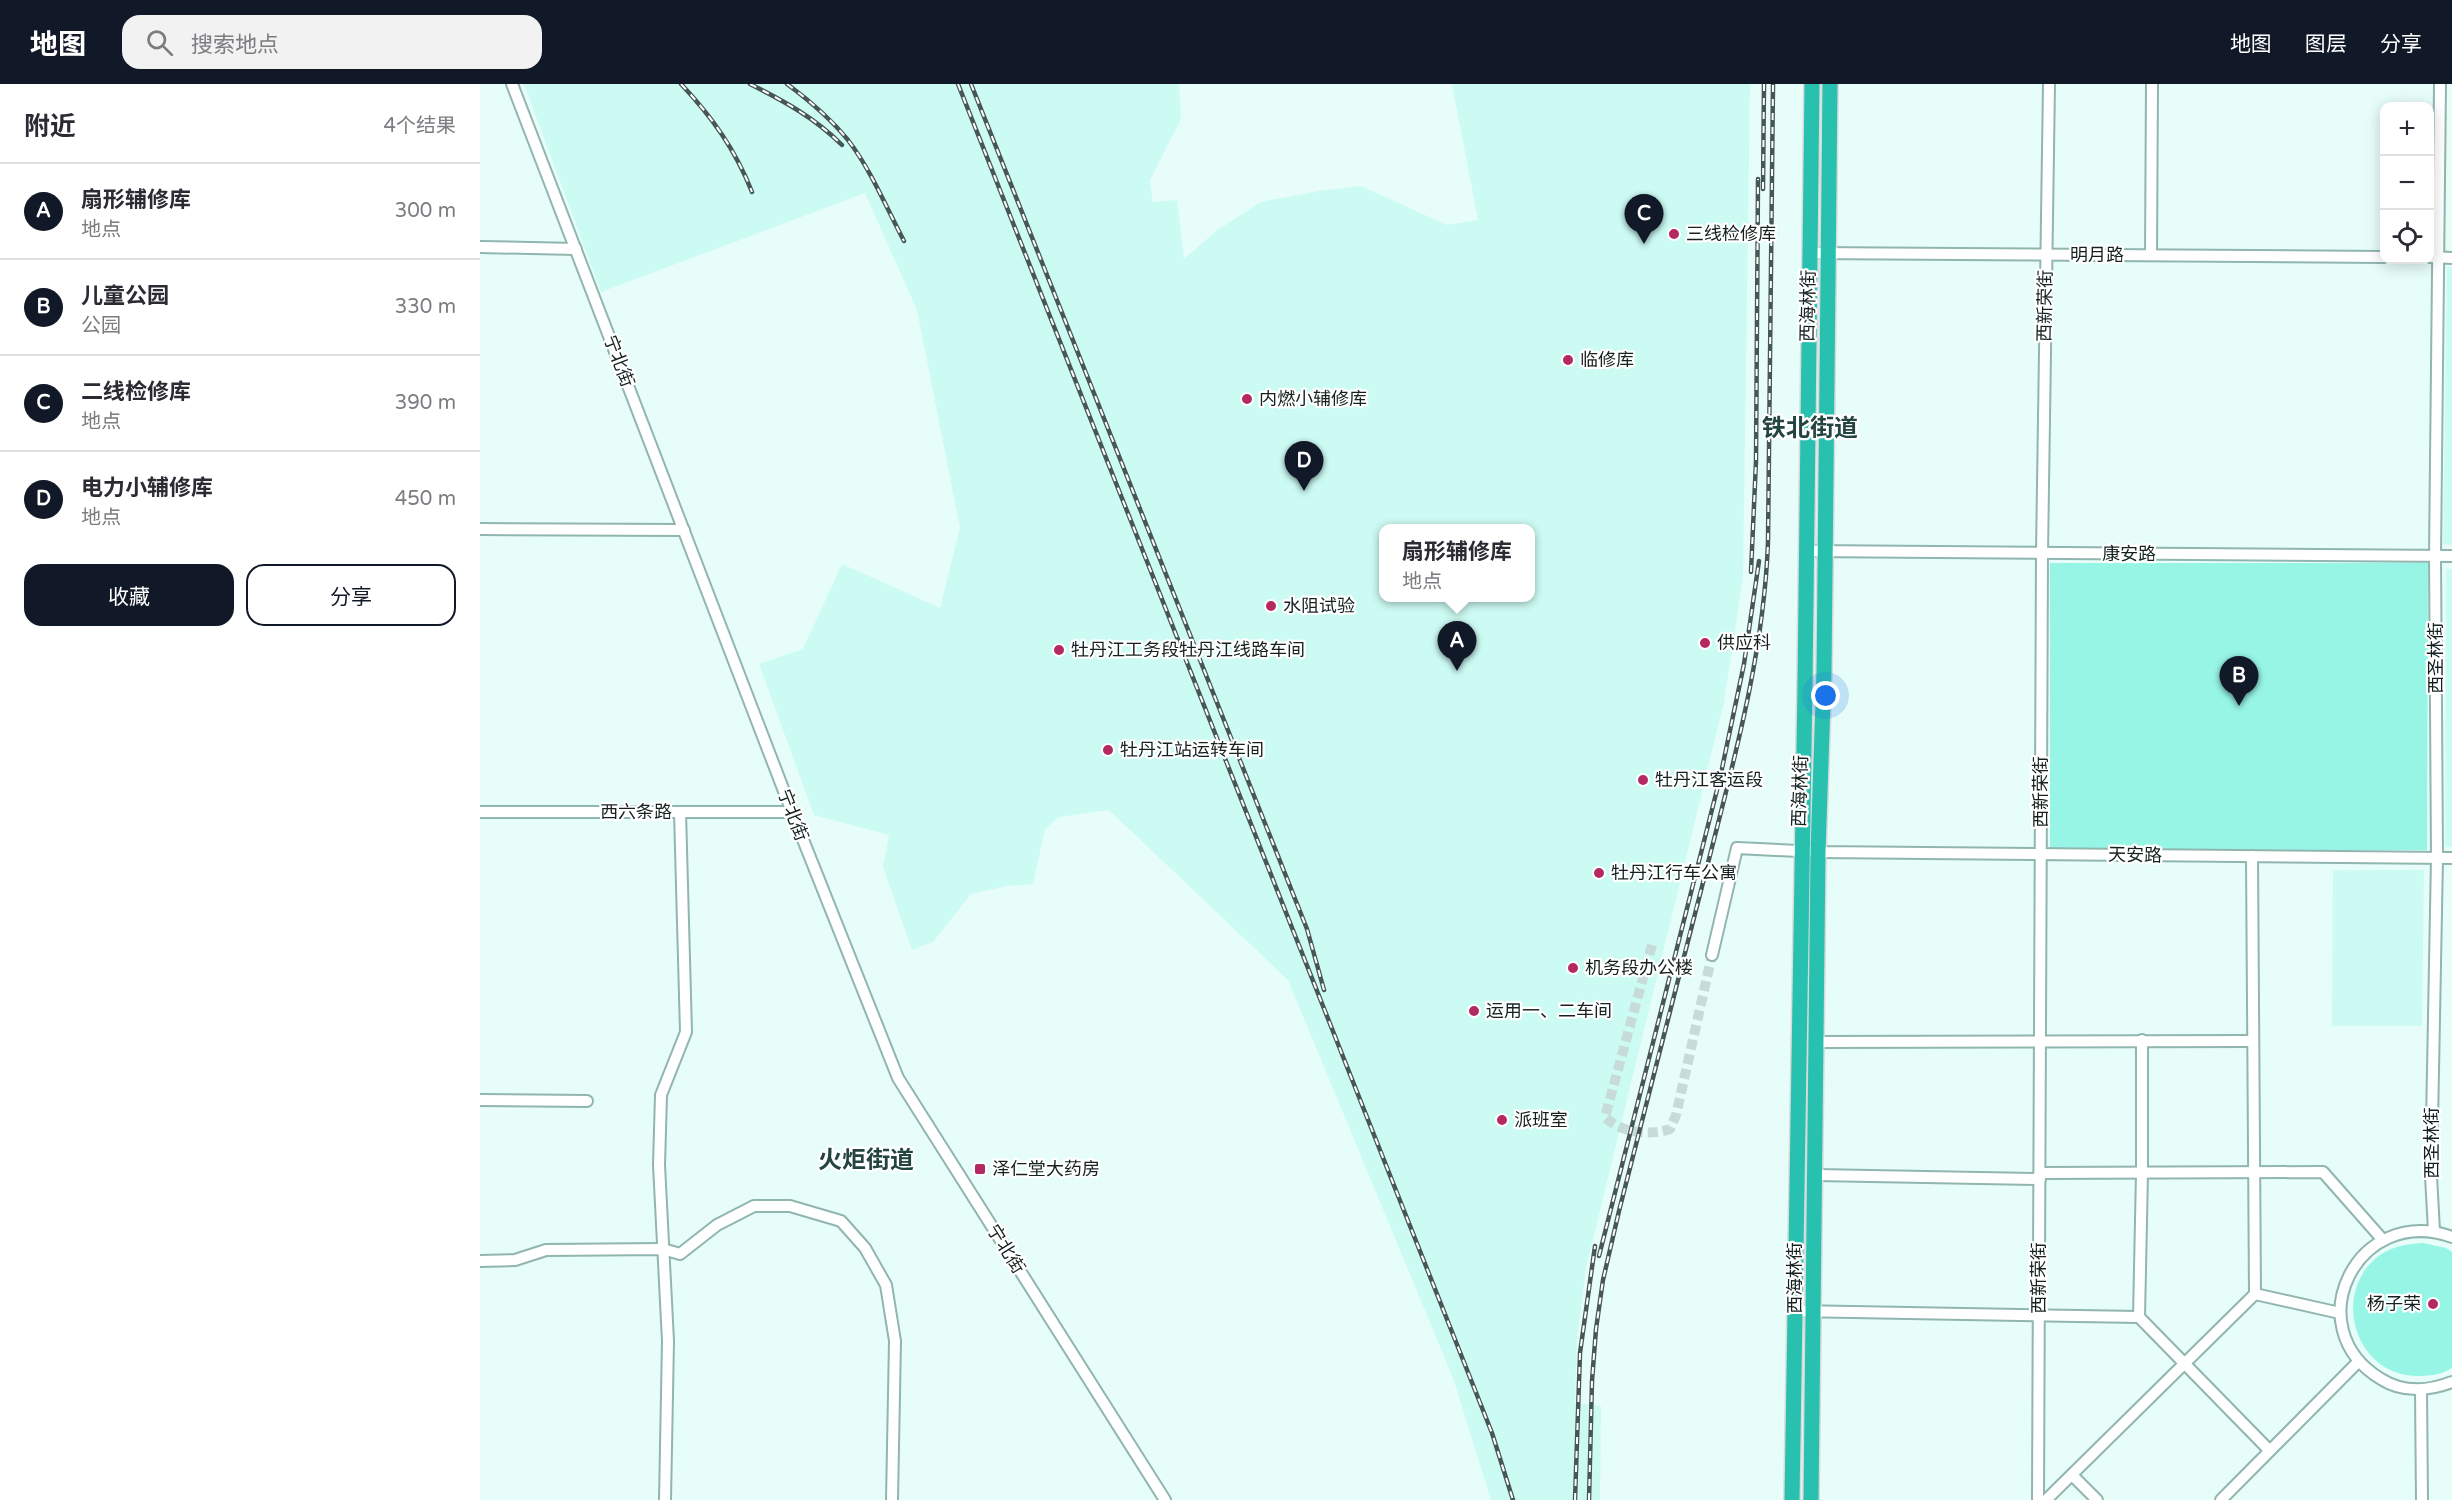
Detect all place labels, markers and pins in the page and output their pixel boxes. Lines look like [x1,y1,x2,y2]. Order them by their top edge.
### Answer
pin: C [1624,194,1664,244]
place label: 三线检修库 [1686,223,1776,245]
marker: 三线检修库 [1667,227,1681,241]
place label: 临修库 [1580,349,1634,371]
marker: 临修库 [1561,353,1575,367]
place label: 内燃小辅修库 [1259,388,1367,410]
marker: 内燃小辅修库 [1240,392,1254,406]
pin: D [1284,442,1324,491]
place label: 水阻试验 [1283,595,1355,617]
marker: 水阻试验 [1264,599,1278,613]
pin: A [1438,622,1476,671]
place label: 供应科 [1717,632,1771,654]
marker: 供应科 [1698,636,1712,650]
place label: 牡丹江工务段牡丹江线路车间 [1071,639,1305,661]
marker: 牡丹江工务段牡丹江线路车间 [1052,643,1066,657]
pin: B [2220,656,2258,706]
place label: 牡丹江站运转车间 [1120,739,1264,761]
marker: 牡丹江站运转车间 [1101,743,1115,757]
place label: 牡丹江客运段 [1655,769,1763,791]
marker: 牡丹江客运段 [1636,773,1650,787]
place label: 牡丹江行车公寓 [1611,862,1737,884]
marker: 牡丹江行车公寓 [1592,866,1606,880]
place label: 机务段办公楼 [1585,957,1693,979]
marker: 机务段办公楼 [1566,961,1580,975]
place label: 运用一、二车间 [1486,1000,1612,1022]
marker: 运用一、二车间 [1467,1004,1481,1018]
place label: 派班室 [1514,1109,1568,1131]
marker: 派班室 [1495,1113,1509,1127]
place label: 泽仁堂大药房 [992,1158,1100,1180]
marker: 泽仁堂大药房 [973,1162,987,1176]
place label: 杨子荣 [2367,1293,2421,1315]
marker: 杨子荣 [2426,1297,2440,1311]

